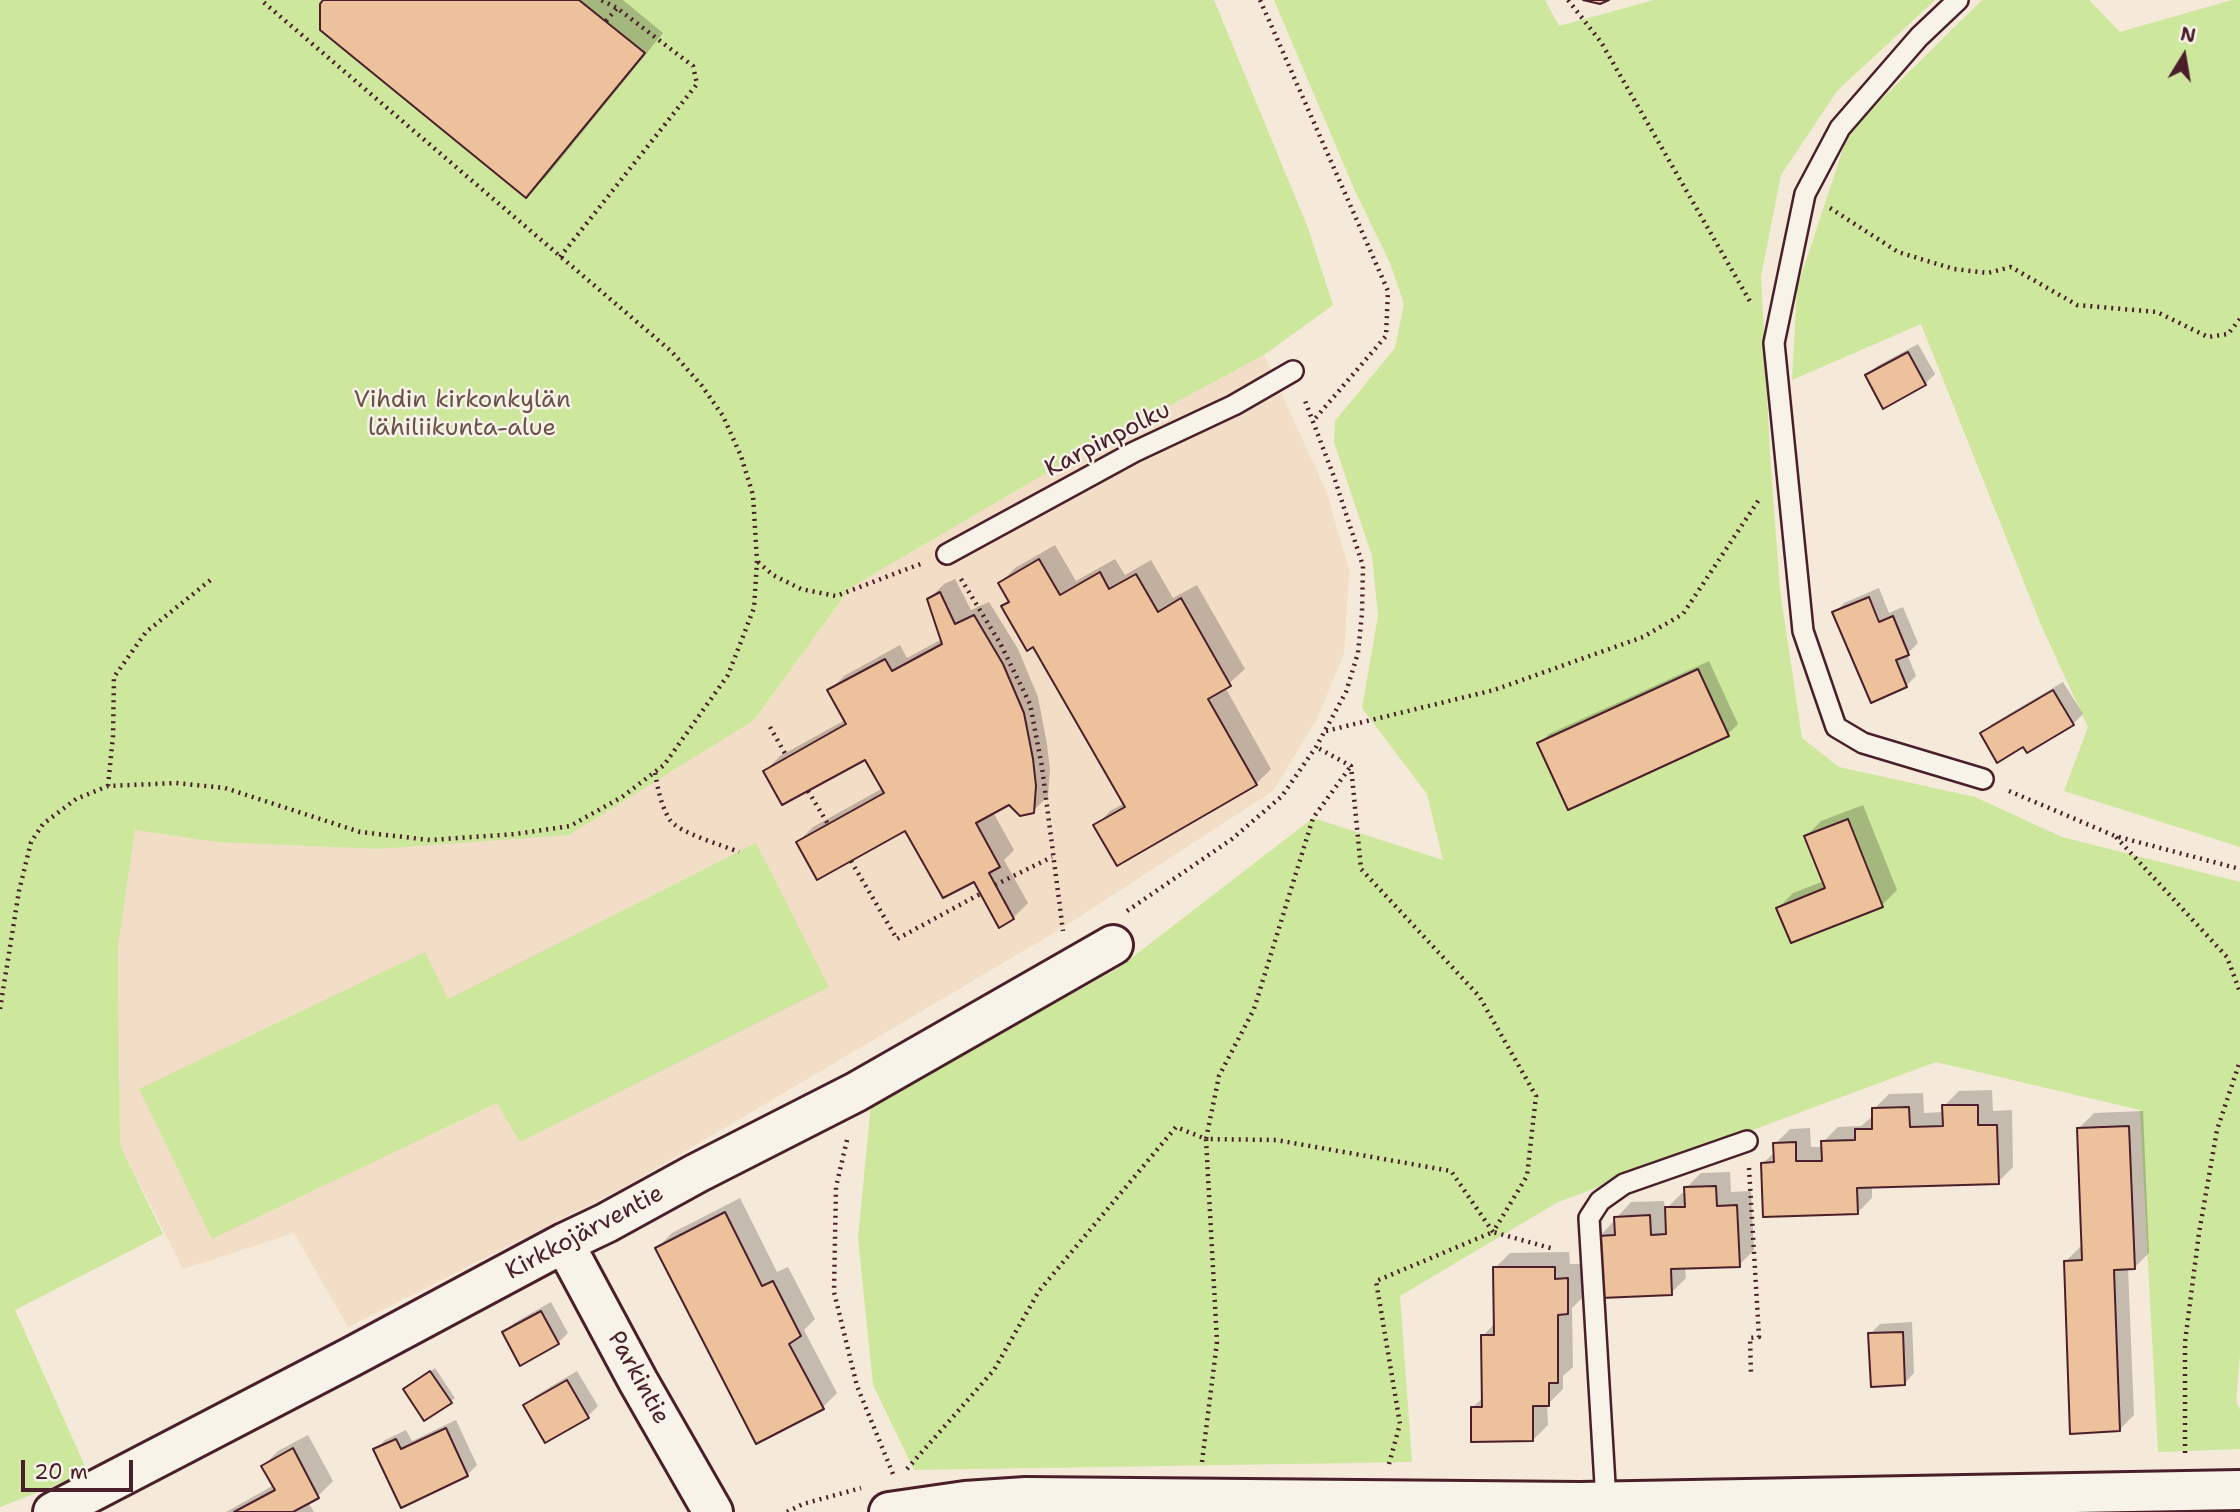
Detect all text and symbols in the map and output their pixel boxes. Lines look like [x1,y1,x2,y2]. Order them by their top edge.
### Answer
north arrow [2149,21,2219,91]
text: N [2178,21,2198,49]
park label: Vihdin kirkonkylän lähiliikunta-alue [353,387,571,443]
street label: Karpinpolku [1040,396,1176,484]
street label: Kirkkojärventie [501,1179,669,1287]
street label: Parkintie [601,1326,675,1430]
scale bar [24,1446,136,1490]
text: 20 m [34,1458,88,1486]

